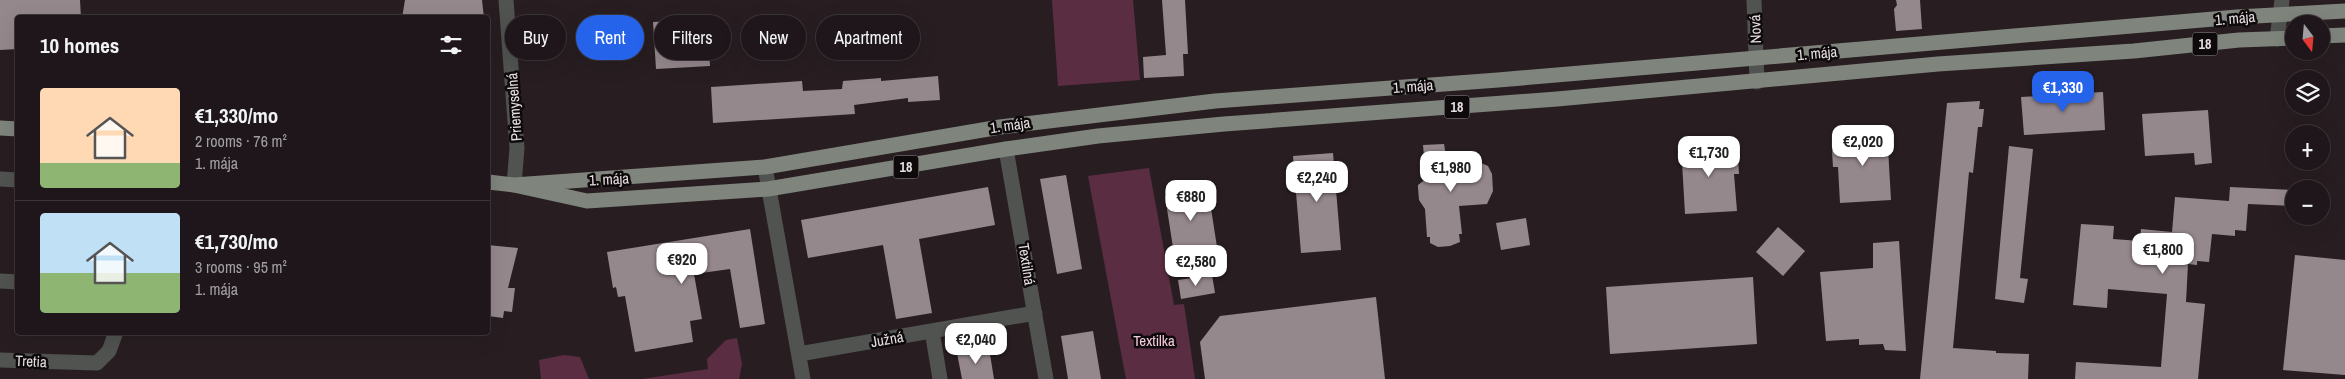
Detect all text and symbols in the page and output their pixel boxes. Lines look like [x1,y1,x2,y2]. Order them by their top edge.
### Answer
street label: 1. mája [2214,6,2256,30]
street label: Nová [1744,14,1766,44]
chip: Buy [505,15,566,60]
chip: Rent [576,15,644,60]
chip: Filters [654,15,731,60]
chip: New [741,15,806,60]
chip: Apartment [816,15,920,60]
north arrow [2285,15,2330,60]
map controls [2285,15,2330,225]
text: 10 homes [40,31,119,60]
icon: filters [437,31,465,59]
road number: 18 [2192,33,2218,56]
street label: 1. mája [1796,41,1838,65]
pin: €1,330 [2022,70,2104,113]
button: layers [2285,70,2330,115]
street label: Priemyselná [501,72,527,142]
street label: 1. mája [1392,74,1434,98]
text: €1,330 [2043,76,2083,98]
road number: 18 [1444,95,1470,118]
text: €1,330/mo [195,101,278,130]
icon: home [80,108,140,168]
street label: 1. mája [989,112,1032,138]
pin: €2,020 [1822,124,1904,167]
button: + [2285,125,2330,170]
text: 2 rooms · 76 m² [195,130,287,152]
text: €2,020 [1843,130,1883,152]
pin: €1,730 [1668,136,1750,178]
text: €1,730 [1689,141,1729,163]
pin: €1,980 [1410,150,1492,193]
text: 1. mája [195,152,238,174]
road number: 18 [894,156,918,178]
text: €1,980 [1431,156,1471,178]
pin: €2,240 [1276,160,1358,203]
text: €2,240 [1297,166,1337,188]
street label: 1. mája [588,167,630,191]
pin: €880 [1161,180,1221,222]
button: − [2285,180,2330,225]
text: €880 [1176,185,1206,207]
text: €1,730/mo [195,227,278,256]
pin: €1,800 [2122,232,2204,275]
icon: home [80,233,140,293]
text: €1,800 [2143,238,2183,260]
street label: Textilná [1013,241,1041,287]
pin: €920 [652,242,712,285]
pin: €2,580 [1155,244,1237,287]
text: €920 [667,248,697,270]
text: €2,580 [1176,250,1216,272]
text: 3 rooms · 95 m² [195,256,287,278]
text: 1. mája [195,278,238,300]
pin: €2,040 [935,322,1017,365]
street label: Južná [869,326,905,352]
text: €2,040 [956,328,996,350]
park label: Textilka [1133,330,1175,351]
street label: Tretia [15,350,48,372]

